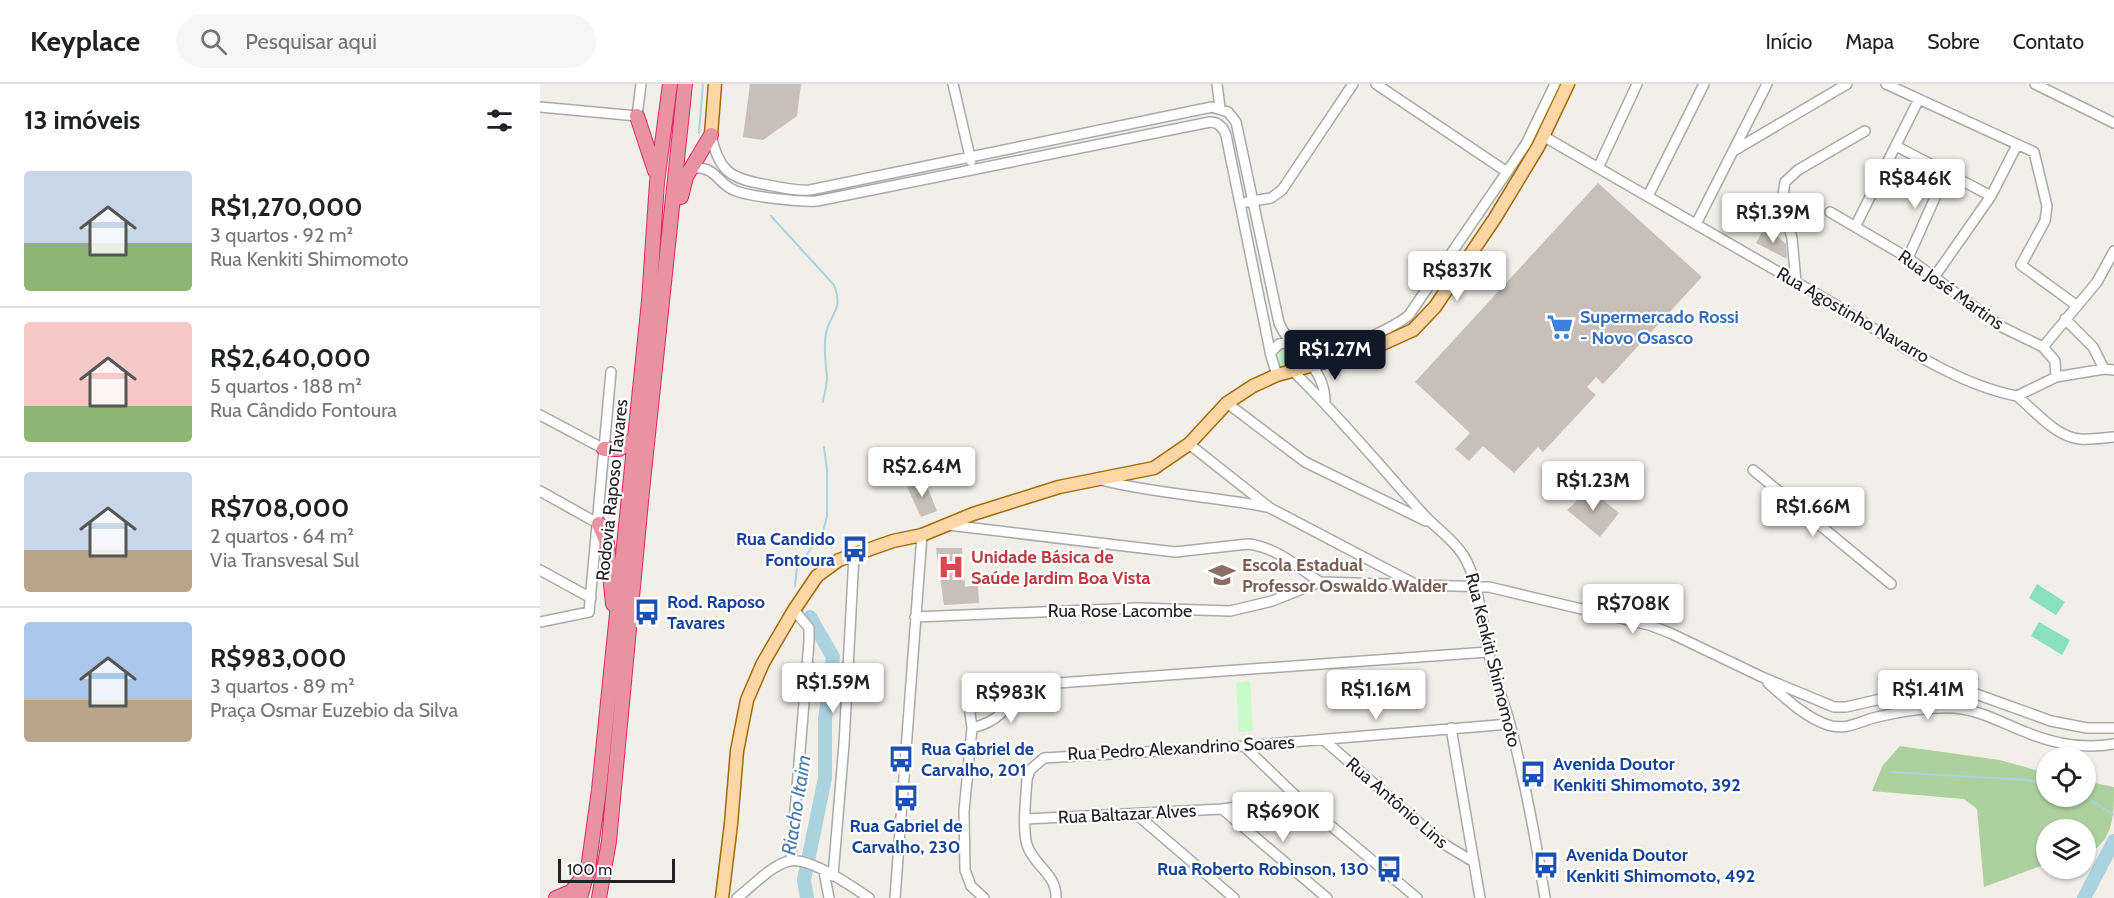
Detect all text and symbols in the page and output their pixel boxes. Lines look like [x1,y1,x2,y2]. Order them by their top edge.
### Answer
search box [176,14,596,68]
text: Keyplace [30,24,140,58]
icon: search [197,25,230,58]
text: Pesquisar aqui [245,28,377,55]
text: Início [1765,29,1812,54]
text: Mapa [1845,29,1894,54]
text: Sobre [1927,29,1980,54]
text: Contato [2013,29,2084,54]
text: 13 imóveis [24,104,140,136]
icon: filters [483,104,516,137]
pin: R$846K [1866,159,1964,210]
text: R$846K [1879,166,1951,190]
text: R$1,270,000 [210,191,363,223]
pin: R$1.39M [1718,193,1828,244]
icon: home [72,195,144,267]
text: R$1.39M [1736,200,1810,224]
text: 3 quartos · 92 m² [210,223,353,247]
street label: Rua José Martins [1894,245,2008,335]
text: Rua Kenkiti Shimomoto [210,247,408,271]
pin: R$837K [1408,251,1506,302]
text: R$837K [1422,258,1492,282]
street label: Rua Agostinho Navarro [1773,262,1933,368]
place label: Supermercado Rossi - Novo Osasco [1580,306,1739,349]
supermarket icon: Supermercado Rossi - Novo Osasco [1545,312,1575,342]
pin: R$1.27M [1280,330,1390,381]
text: R$1.27M [1299,337,1371,361]
text: R$2,640,000 [210,342,371,374]
icon: home [72,346,144,418]
text: 5 quartos · 188 m² [210,374,362,398]
text: Rua Cândido Fontoura [210,398,397,422]
street label: Rodovia Raposo Tavares [592,398,632,582]
pin: R$2.64M [867,447,977,498]
text: R$2.64M [882,454,962,478]
pin: R$1.23M [1538,461,1648,512]
text: R$1.23M [1556,468,1630,492]
pin: R$1.66M [1758,487,1868,538]
text: R$708,000 [210,492,349,524]
text: R$1.66M [1775,494,1851,518]
icon: home [72,496,144,568]
text: 2 quartos · 64 m² [210,524,354,548]
place label: Rua Candido Fontoura [736,528,835,571]
bus stop icon: Rua Candido Fontoura [840,534,870,564]
place label: Unidade Básica de Saúde Jardim Boa Vista [971,546,1151,589]
text: Via Transvesal Sul [210,548,359,572]
hospital icon: Unidade Básica de Saúde Jardim Boa Vista [936,552,966,582]
place label: Escola Estadual Professor Oswaldo Walder [1242,554,1448,597]
school or university icon: Escola Estadual Professor Oswaldo Walder [1207,560,1237,590]
street label: Rua Kenkiti Shimomoto [1461,571,1525,749]
pin: R$708K [1584,584,1682,635]
place label: Rod. Raposo Tavares [667,591,765,634]
text: R$708K [1597,591,1669,615]
bus stop icon: Rod. Raposo Tavares [632,597,662,627]
street label: Rua Rose Lacombe [1048,600,1192,622]
text: R$983,000 [210,642,347,674]
icon: home [72,646,144,718]
pin: R$1.59M [778,663,888,714]
text: R$1.59M [796,670,870,694]
pin: R$1.16M [1321,670,1431,721]
pin: R$1.41M [1873,670,1983,721]
pin: R$983K [962,673,1060,724]
text: 3 quartos · 89 m² [210,674,355,698]
text: R$1.16M [1341,677,1411,701]
text: R$1.41M [1892,677,1964,701]
text: R$983K [976,680,1046,704]
text: Praça Osmar Euzebio da Silva [210,698,458,722]
street label: Rua Pedro Alexandrino Soares [1067,731,1295,765]
place label: Rua Gabriel de Carvalho, 201 [921,738,1034,781]
bus stop icon: Rua Gabriel de Carvalho, 201 [886,744,916,774]
map controls [2036,747,2096,879]
button: locate [2036,747,2096,807]
water label: Riacho Itaim [776,753,816,857]
street label: Rua Antônio Lins [1342,753,1452,853]
place label: Avenida Doutor Kenkiti Shimomoto, 392 [1553,753,1741,796]
bus stop icon: Avenida Doutor Kenkiti Shimomoto, 392 [1518,759,1548,789]
bus stop icon: Rua Gabriel de Carvalho, 230 [891,783,921,813]
pin: R$690K [1234,792,1332,843]
street label: Rua Baltazar Alves [1057,799,1197,829]
text: R$690K [1246,799,1320,823]
place label: Rua Gabriel de Carvalho, 230 [849,815,963,858]
button: layers [2036,819,2096,879]
place label: Avenida Doutor Kenkiti Shimomoto, 492 [1566,844,1755,887]
bus stop icon: Avenida Doutor Kenkiti Shimomoto, 492 [1531,850,1561,880]
bus stop icon: Rua Roberto Robinson, 130 [1374,854,1404,884]
scale bar [558,856,675,884]
place label: Rua Roberto Robinson, 130 [1157,858,1369,880]
text: 100 m [567,860,612,879]

